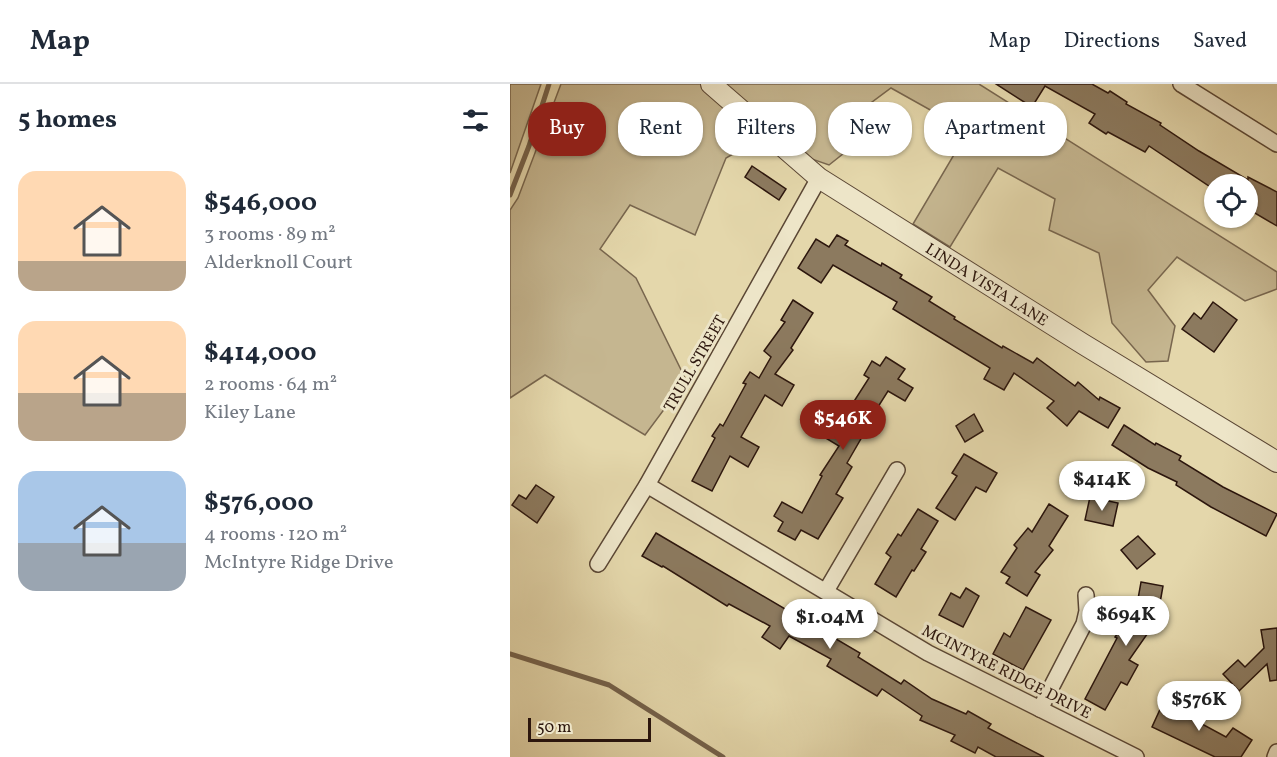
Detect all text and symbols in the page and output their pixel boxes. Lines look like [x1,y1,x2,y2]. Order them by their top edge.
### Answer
text: Map [30,22,90,61]
text: Map [989,27,1031,56]
text: Directions [1064,27,1160,56]
text: Saved [1193,27,1247,56]
text: 5 homes [18,102,117,138]
chip: Buy [528,102,606,156]
chip: Rent [618,102,703,156]
chip: Filters [715,102,816,156]
chip: New [828,102,912,156]
chip: Apartment [924,102,1067,156]
icon: filters [459,104,492,137]
map controls [1204,174,1258,228]
button: locate [1204,174,1258,228]
text: $546,000 [204,185,317,221]
icon: home [66,195,138,267]
text: 3 rooms · 89 m² [204,221,336,249]
street label: LINDA VISTA LANE [921,239,1052,332]
text: Alderknoll Court [204,249,353,277]
street label: TRULL STREET [659,312,732,416]
text: $414,000 [204,335,317,371]
icon: home [66,345,138,417]
text: 2 rooms · 64 m² [204,371,337,399]
text: Kiley Lane [204,399,296,427]
pin: $546K [801,400,885,451]
text: $546K [814,405,872,433]
pin: $414K [1060,461,1144,512]
text: $414K [1073,466,1131,494]
text: $576,000 [204,485,314,521]
icon: home [66,495,138,567]
text: 4 rooms · 120 m² [204,521,347,549]
text: McIntyre Ridge Drive [204,549,393,577]
pin: $694K [1084,596,1168,647]
pin: $1.04M [781,599,879,650]
text: $694K [1096,601,1156,629]
text: $1.04M [796,604,864,632]
street label: MCINTYRE RIDGE DRIVE [917,620,1095,725]
pin: $576K [1157,681,1241,732]
text: $576K [1171,686,1227,714]
scale bar [528,715,651,742]
text: 50 m [537,717,571,739]

